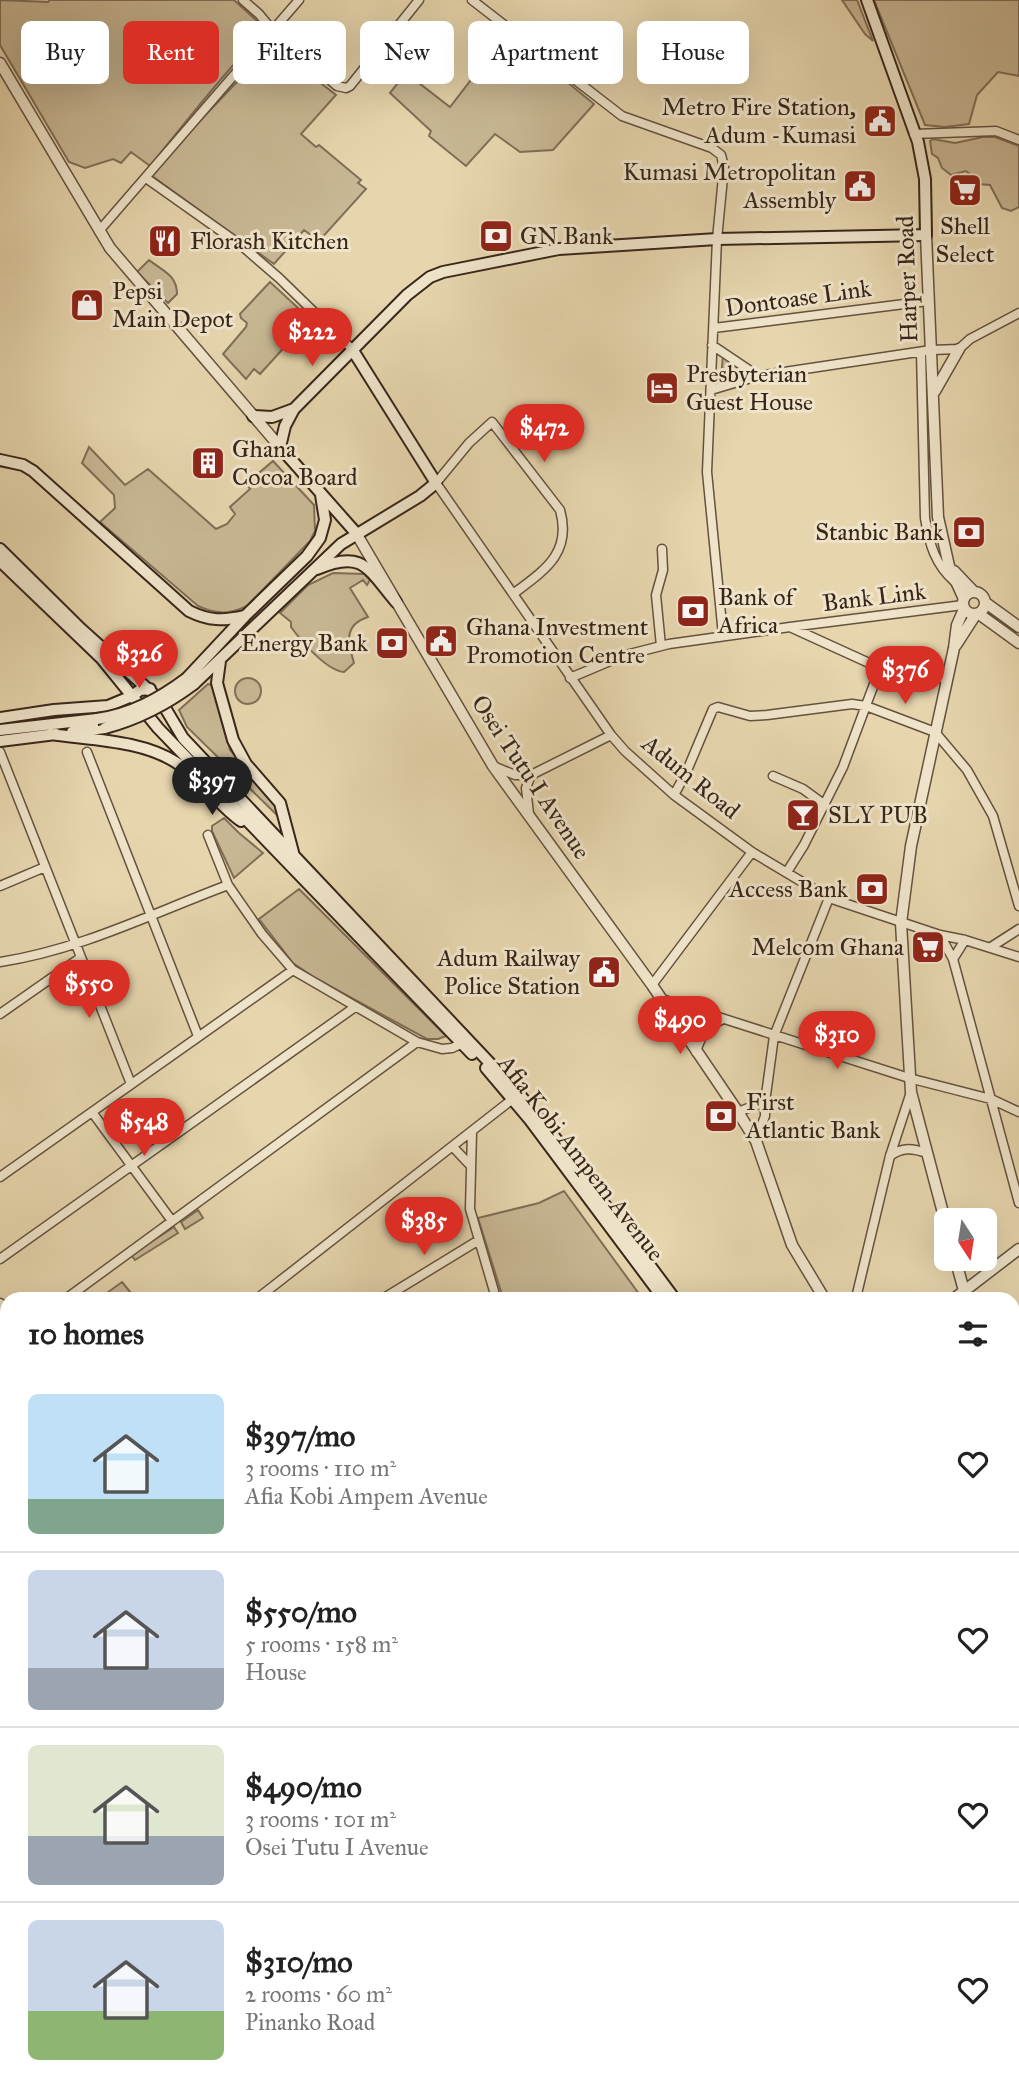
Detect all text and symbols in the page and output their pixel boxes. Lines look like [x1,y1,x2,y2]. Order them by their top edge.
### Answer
chip: Buy [21,21,109,84]
chip: Rent [123,21,219,84]
chip: Filters [233,21,346,84]
chip: New [360,21,454,84]
chip: Apartment [468,21,623,84]
chip: House [637,21,749,84]
place label: Metro Fire Station, Adum -Kumasi [662,92,856,150]
public building icon: Metro Fire Station, Adum -Kumasi [861,102,899,140]
place label: Kumasi Metropolitan Assembly [623,157,837,215]
public building icon: Kumasi Metropolitan Assembly [841,167,879,205]
supermarket icon: Shell Select [946,171,984,209]
place label: Shell Select [936,211,995,269]
street label: Harper Road [890,215,924,343]
bank icon: GN Bank [477,217,515,255]
place label: GN Bank [520,221,614,251]
restaurant icon: Florash Kitchen [146,222,184,260]
place label: Florash Kitchen [190,226,349,256]
street label: Dontoase Link [723,273,874,323]
place label: Pepsi Main Depot [112,276,234,334]
shop icon: Pepsi Main Depot [68,286,106,324]
pin: $222 [271,308,353,368]
text: $222 [288,317,336,345]
place label: Presbyterian Guest House [686,359,813,417]
hotel icon: Presbyterian Guest House [643,369,681,407]
pin: $472 [503,405,585,464]
text: $472 [519,413,569,441]
place label: Ghana Cocoa Board [232,434,358,492]
building icon: Ghana Cocoa Board [189,444,227,482]
bank icon: Stanbic Bank [950,513,988,551]
place label: Stanbic Bank [815,517,945,547]
street label: Bank Link [821,576,928,618]
place label: Bank of Africa [717,582,798,640]
bank icon: Bank of Africa [674,592,712,630]
place label: Ghana Investment Promotion Centre [466,612,649,670]
public building icon: Ghana Investment Promotion Centre [422,622,460,660]
bank icon: Energy Bank [373,624,411,662]
place label: Energy Bank [241,628,369,658]
pin: $326 [98,630,180,690]
text: $326 [116,639,162,667]
pin: $376 [864,646,946,706]
text: $376 [882,655,929,683]
street label: Osei Tutu I Avenue [465,689,597,865]
street label: Adum Road [635,728,746,826]
pin: $397 [171,758,253,817]
text: $397 [188,766,236,794]
bar icon: SLY PUB [784,796,822,834]
place label: SLY PUB [828,800,928,830]
bank icon: Access Bank [853,870,891,908]
place label: Access Bank [728,874,849,904]
supermarket icon: Melcom Ghana [909,928,947,966]
place label: Melcom Ghana [751,932,905,962]
place label: Adum Railway Police Station [436,943,581,1001]
public building icon: Adum Railway Police Station [585,953,623,991]
pin: $550 [48,960,130,1020]
text: $550 [65,969,113,997]
pin: $490 [639,996,721,1056]
text: $490 [654,1005,706,1033]
pin: $310 [796,1012,878,1071]
text: $310 [814,1020,860,1048]
street label: Afia Kobi Ampem Avenue [491,1048,671,1267]
place label: First Atlantic Bank [745,1087,881,1145]
bank icon: First Atlantic Bank [702,1097,740,1135]
pin: $548 [103,1098,185,1158]
text: $548 [120,1107,168,1135]
pin: $385 [383,1198,465,1257]
text: $385 [401,1206,447,1234]
north arrow [934,1208,998,1270]
map controls [934,1208,997,1271]
icon: filters [954,1315,992,1353]
text: 10 homes [28,1316,144,1352]
text: $397/mo [245,1418,355,1454]
icon: home [84,1422,168,1506]
icon: heart [954,1445,992,1483]
text: 3 rooms · 110 m² [245,1454,396,1482]
text: Afia Kobi Ampem Avenue [245,1482,488,1510]
text: $550/mo [245,1594,357,1630]
icon: home [84,1598,168,1682]
icon: heart [954,1621,992,1659]
text: 5 rooms · 158 m² [245,1630,398,1658]
text: House [245,1658,307,1686]
text: $490/mo [245,1769,362,1805]
icon: home [84,1773,168,1857]
icon: heart [954,1796,992,1834]
text: 3 rooms · 101 m² [245,1805,396,1833]
text: Osei Tutu I Avenue [245,1833,429,1861]
text: $310/mo [245,1944,353,1980]
icon: home [84,1948,168,2032]
icon: heart [954,1971,992,2009]
text: 2 rooms · 60 m² [245,1980,392,2008]
text: Pinanko Road [245,2008,375,2036]

